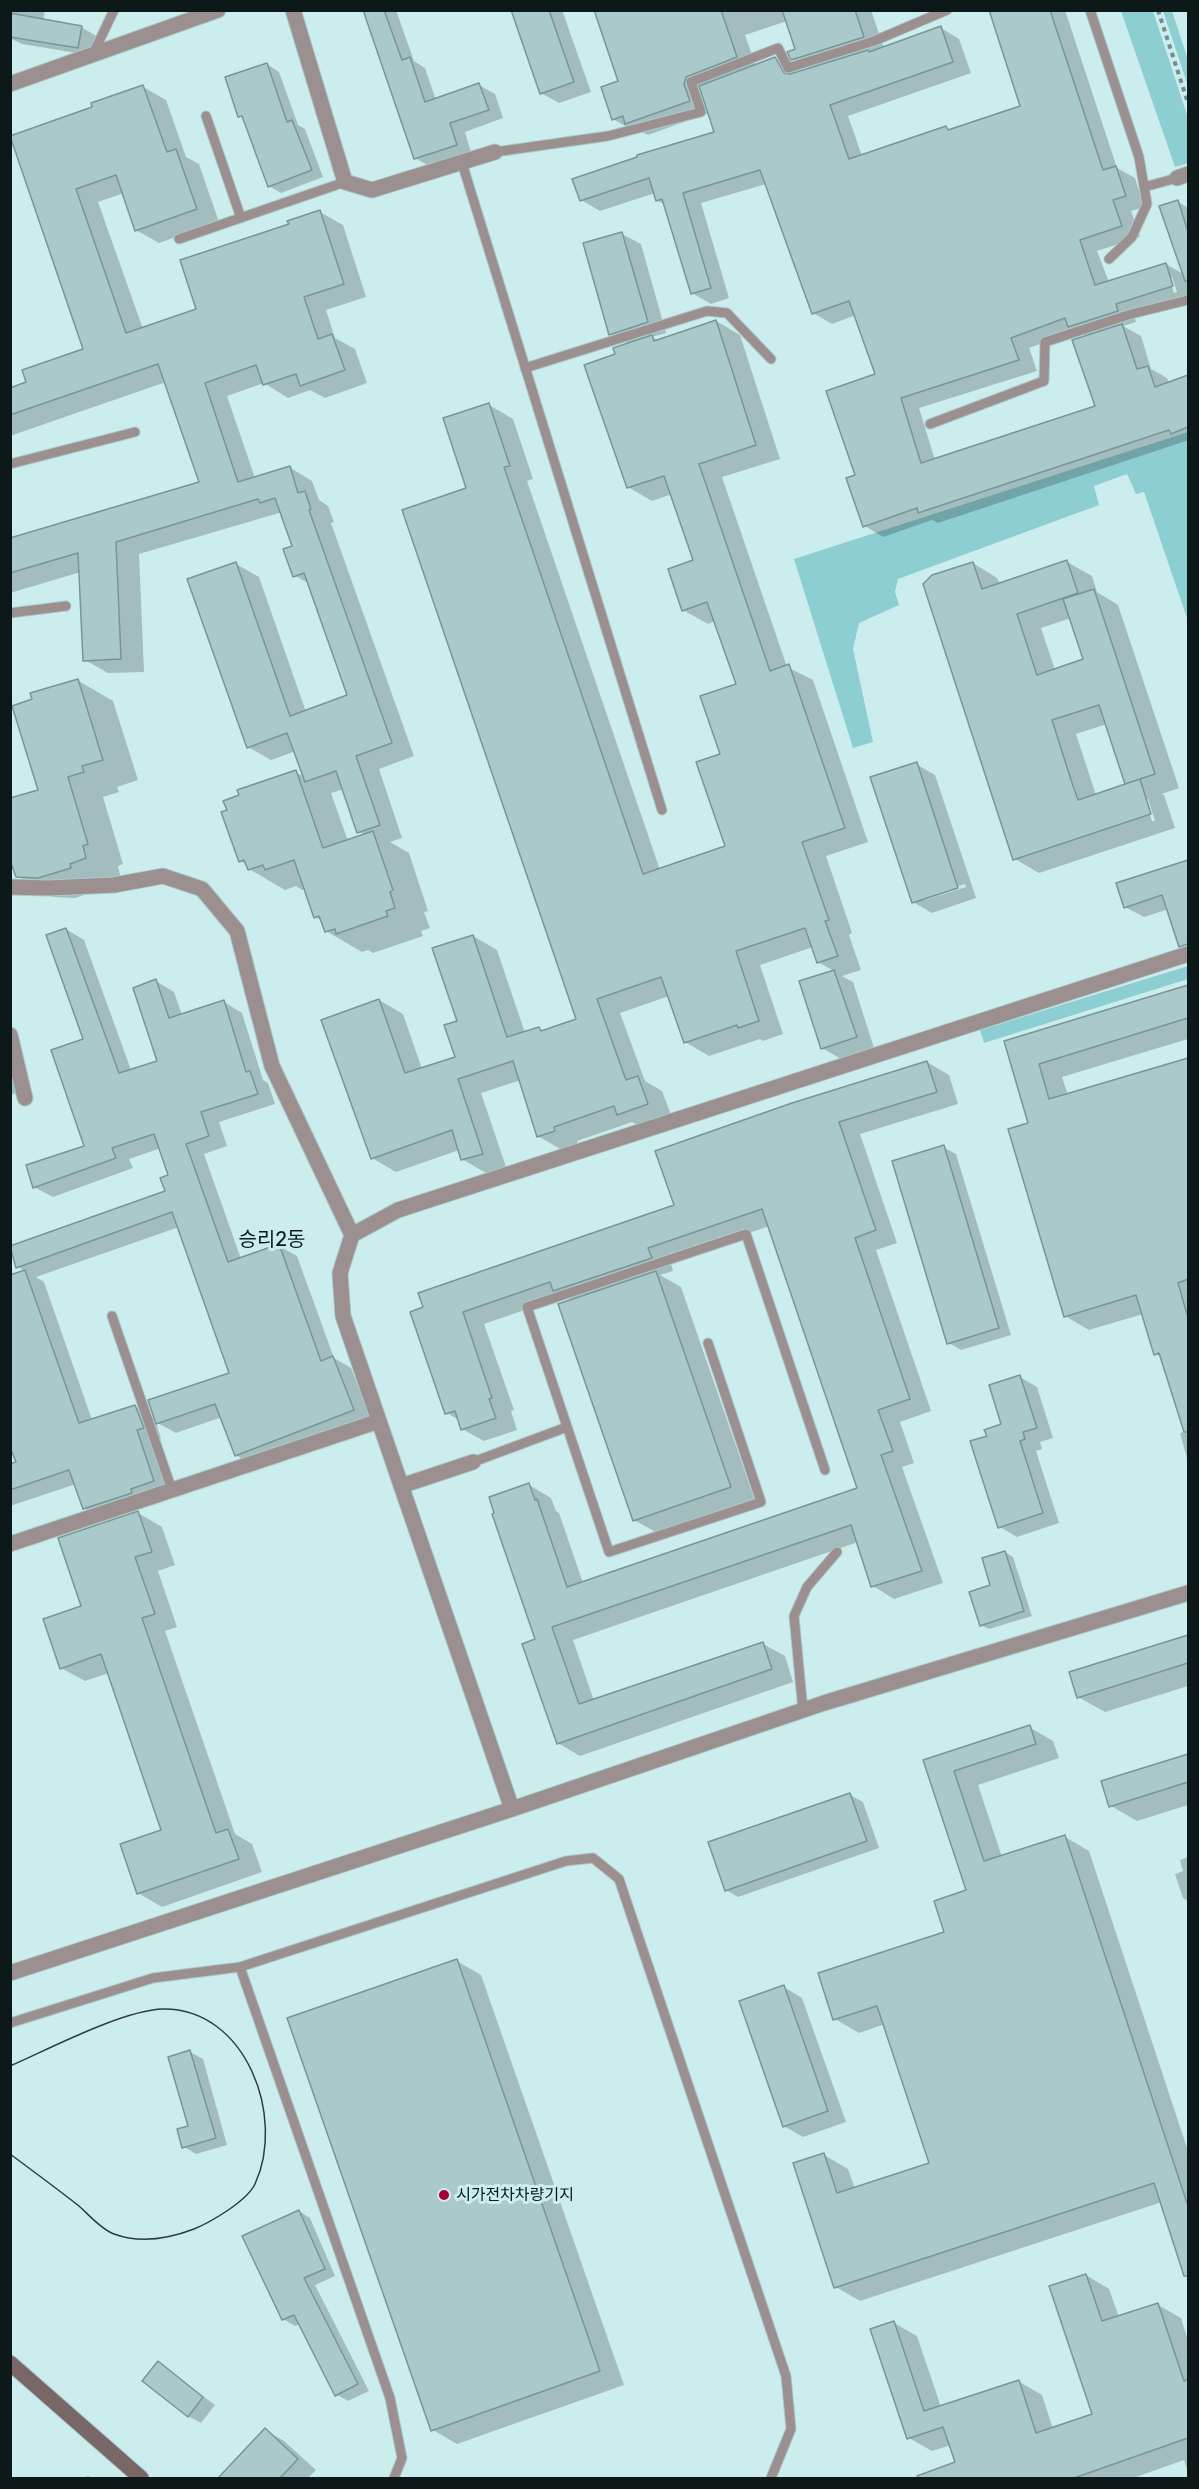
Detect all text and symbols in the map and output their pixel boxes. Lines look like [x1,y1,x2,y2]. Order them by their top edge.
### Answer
district label: 승리2동 [239,1228,305,1252]
place label: 시가전차차량기지 [456,2185,574,2205]
marker: 시가전차차량기지 [437,2188,451,2202]

